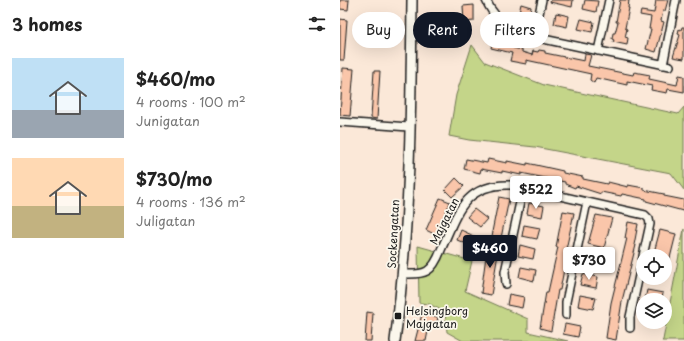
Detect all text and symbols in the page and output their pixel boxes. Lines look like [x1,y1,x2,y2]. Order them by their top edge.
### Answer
text: 3 homes [12,11,82,37]
chip: Buy [352,12,405,48]
chip: Rent [413,12,472,48]
chip: Filters [480,12,549,48]
icon: filters [306,13,328,35]
text: $460/mo [136,66,215,92]
icon: home [44,74,92,122]
text: 4 rooms · 100 m² [136,92,246,111]
text: Junigatan [136,111,200,130]
text: $730/mo [136,166,212,192]
icon: home [44,174,92,222]
pin: $522 [512,176,560,210]
text: $522 [519,179,553,198]
text: 4 rooms · 136 m² [136,192,246,211]
street label: Majgatan [425,194,463,248]
street label: Sockengatan [383,199,403,269]
text: Juligatan [136,211,195,230]
pin: $460 [466,235,514,269]
text: $460 [472,238,508,257]
pin: $730 [565,247,613,281]
map controls [636,249,672,329]
button: locate [636,249,672,285]
text: $730 [572,250,606,269]
button: layers [636,293,672,329]
place label: Helsingborg Majgatan [406,302,468,332]
marker: Helsingborg Majgatan [393,311,403,321]

